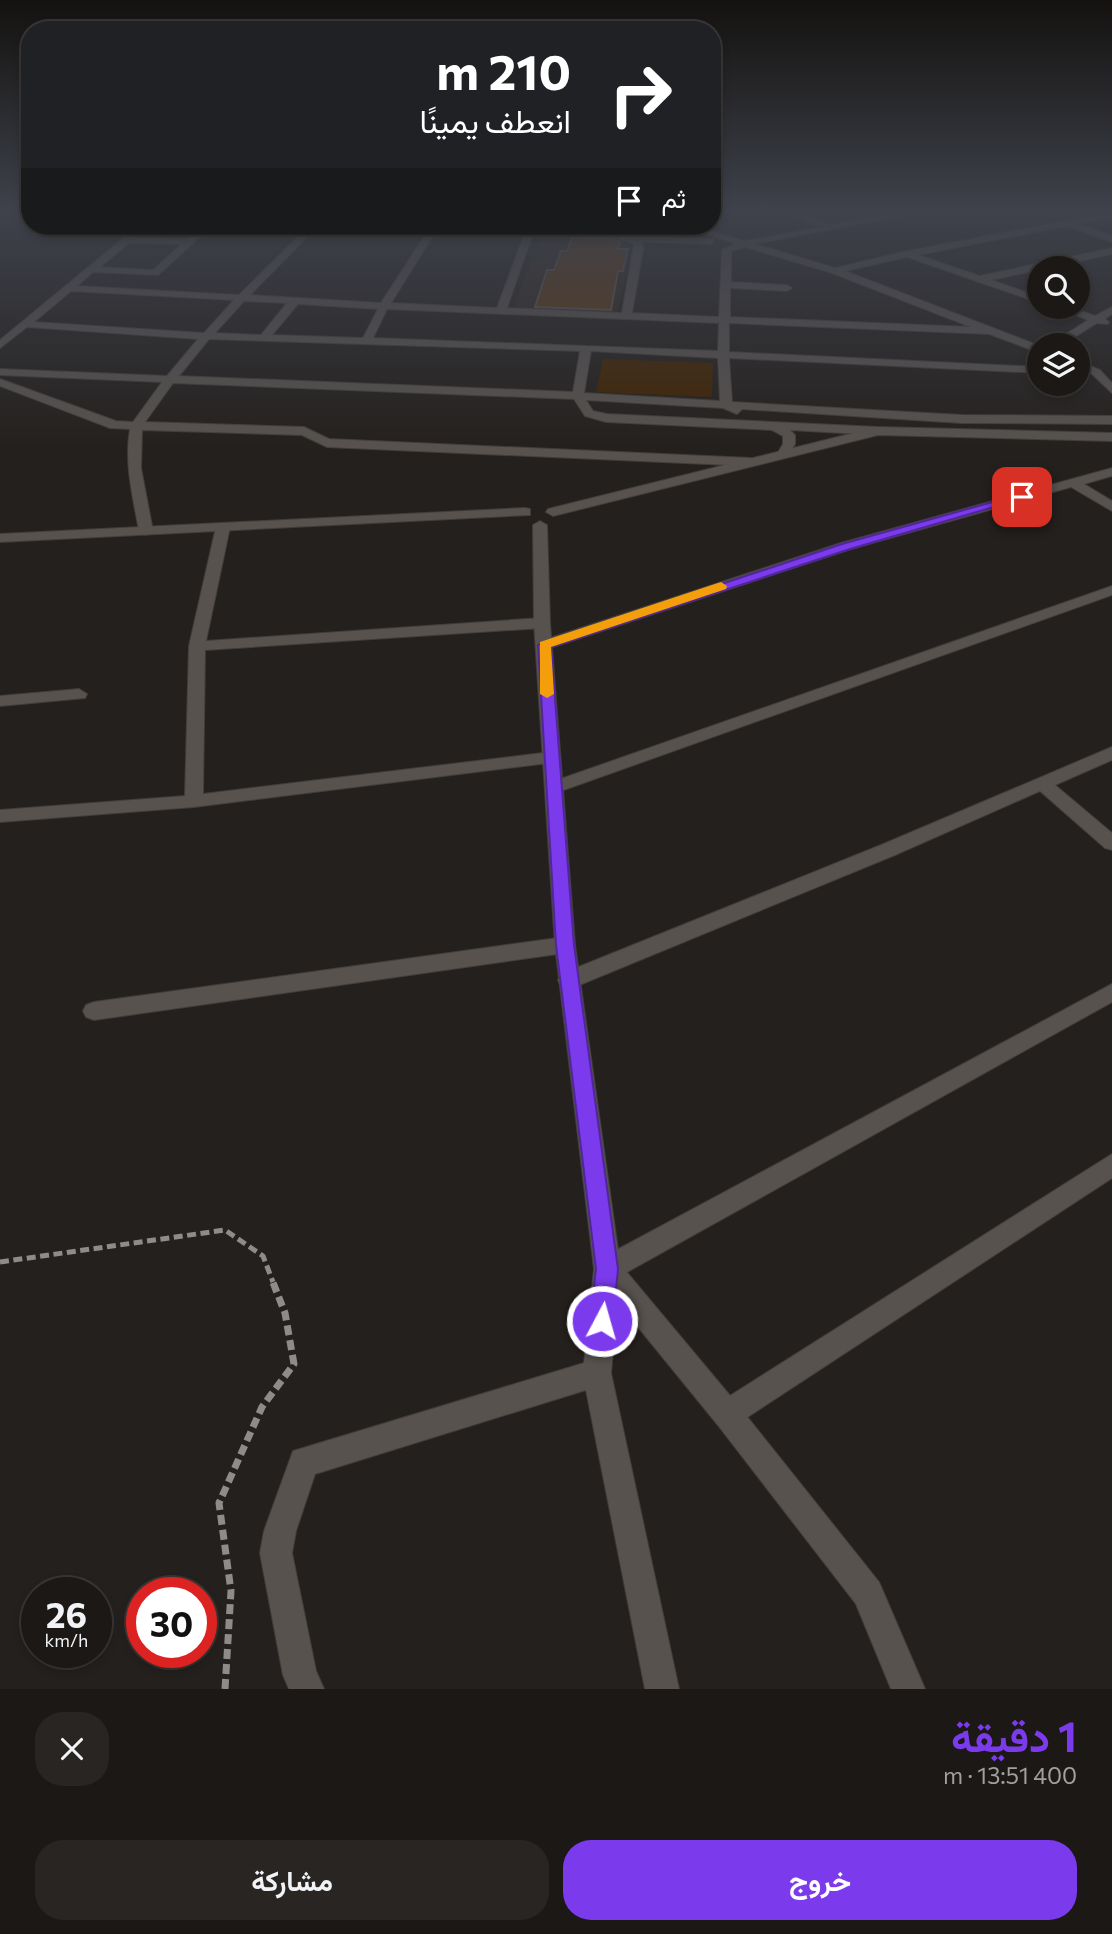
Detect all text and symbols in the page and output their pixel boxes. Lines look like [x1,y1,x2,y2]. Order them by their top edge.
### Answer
text: 210 m [436,40,571,100]
icon: right [595,49,686,140]
text: انعطف يمينًا [420,100,571,140]
icon: arrive [610,182,648,220]
text: ثم [662,182,686,213]
map controls [1027,256,1090,396]
button: search [1027,256,1090,319]
button: layers [1027,333,1090,396]
pin [992,467,1052,527]
icon: arrive [1003,478,1041,516]
position arrow [565,1284,639,1358]
speed limit sign: 30 [126,1577,217,1668]
text: 26 [46,1592,87,1635]
text: km/h [45,1629,88,1651]
text: 1 دقيقة [951,1709,1077,1761]
button: close [35,1712,109,1786]
text: 400 m · 13:51 [943,1761,1077,1789]
button: مشاركة [35,1840,549,1920]
button: خروج [563,1840,1077,1920]

